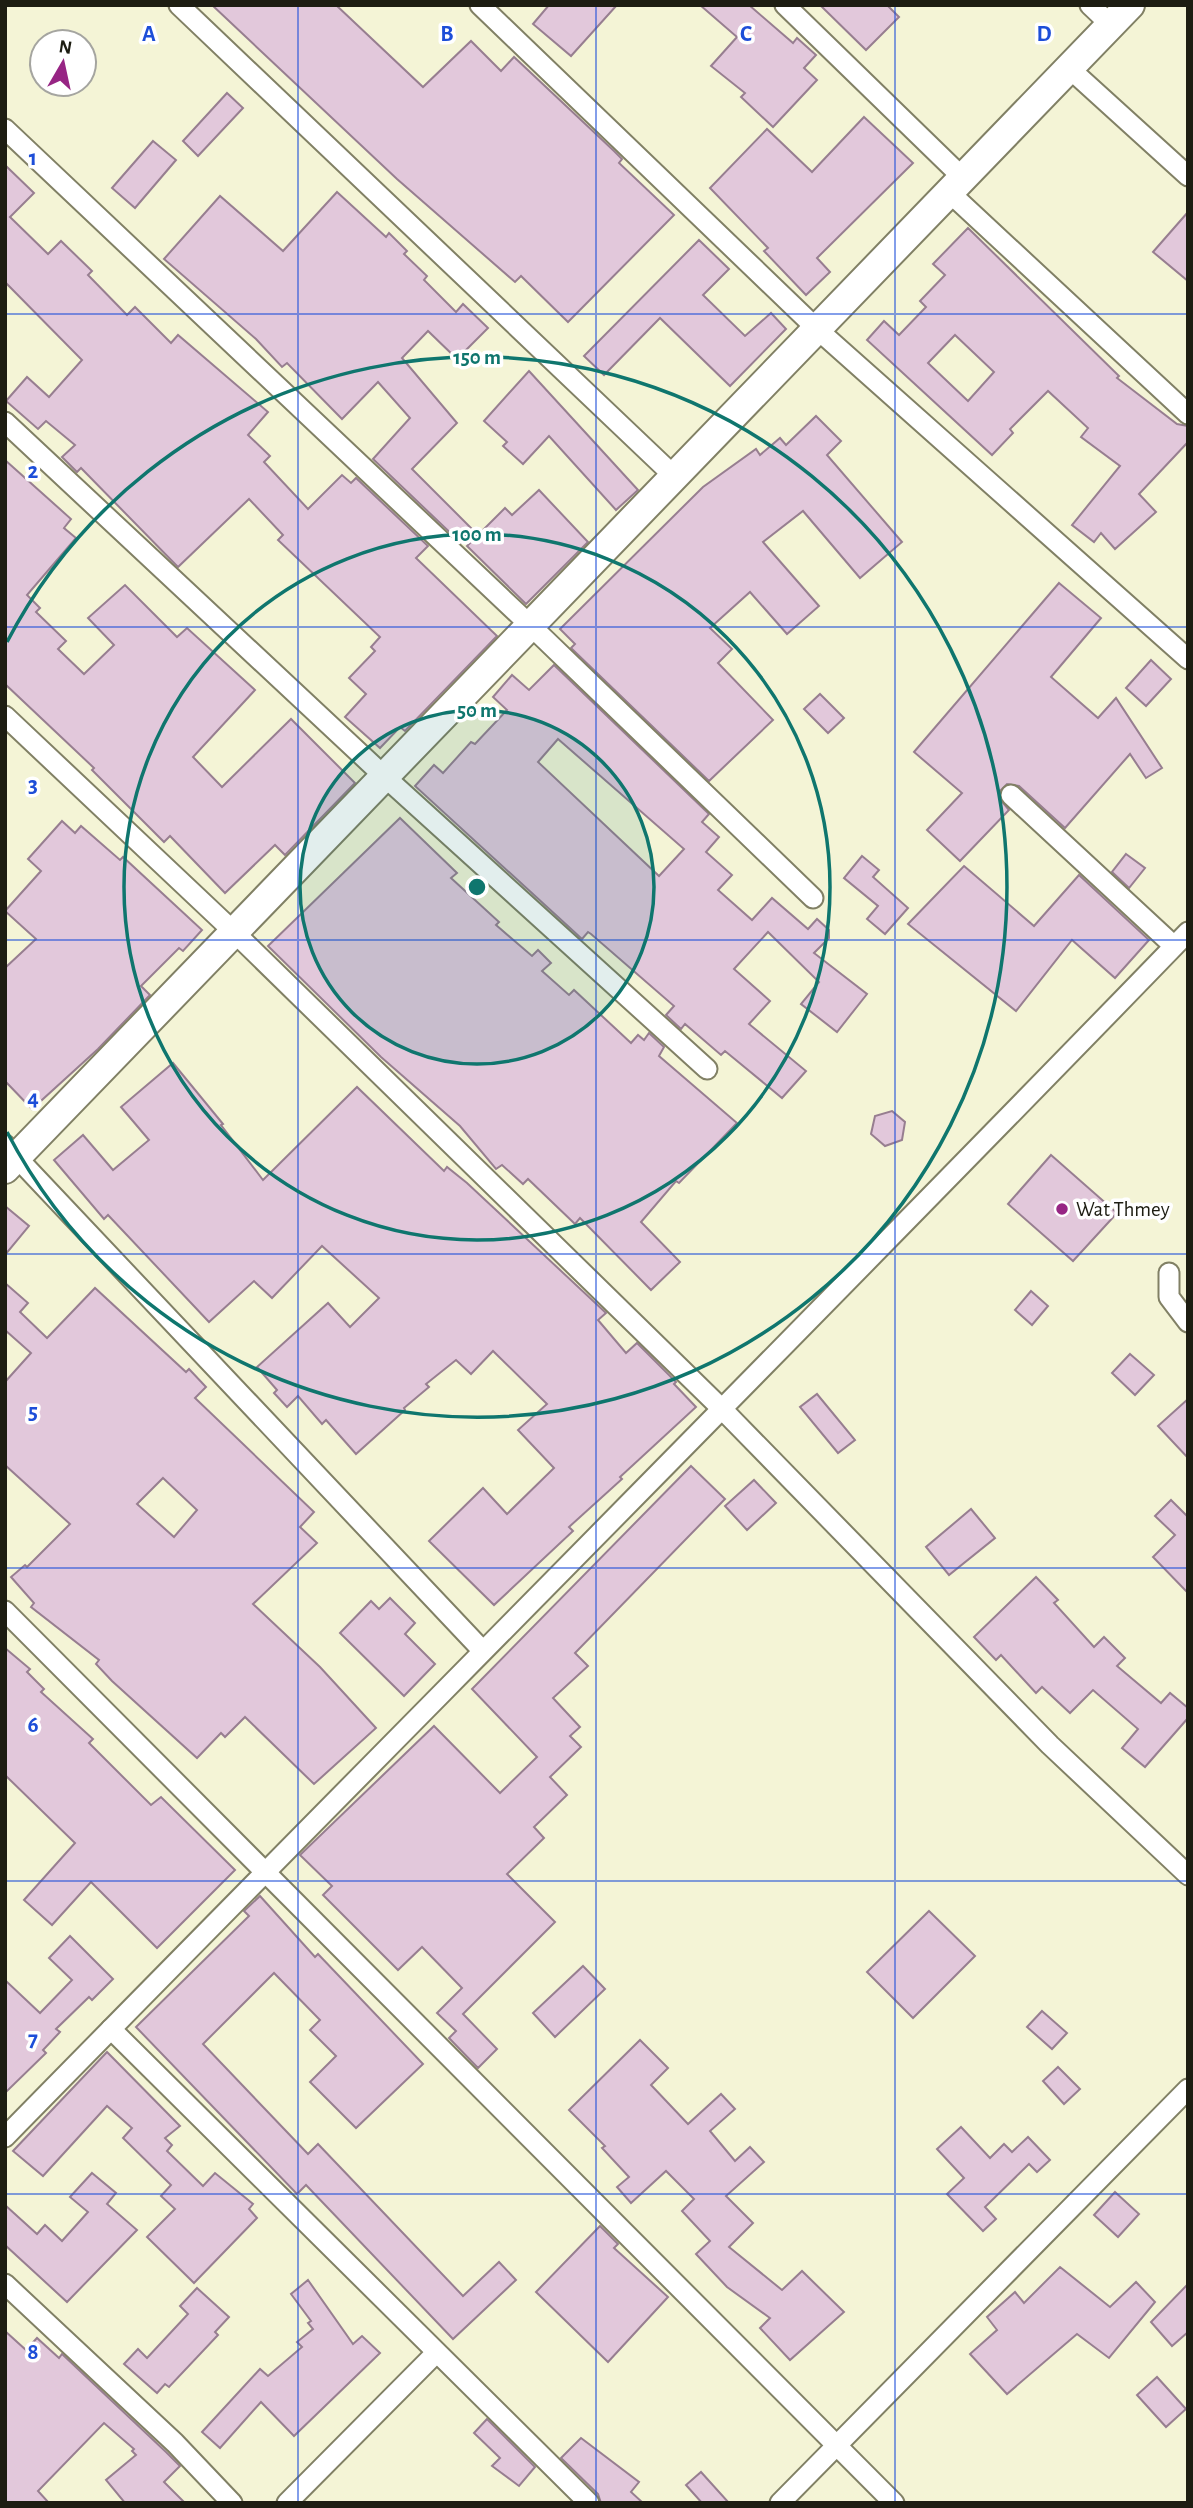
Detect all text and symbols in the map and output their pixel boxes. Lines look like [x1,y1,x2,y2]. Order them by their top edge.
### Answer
text: A [142,23,156,46]
text: B [440,23,454,46]
text: C [740,23,752,46]
text: D [1036,23,1052,46]
north arrow [28,28,98,98]
text: N [57,37,73,58]
text: 1 [29,147,37,170]
text: 150 m [453,347,501,368]
text: 2 [28,460,39,483]
text: 100 m [452,524,502,545]
text: 50 m [457,700,497,721]
text: 3 [28,774,38,797]
centre of rings [465,875,489,899]
text: 4 [27,1087,39,1110]
place label: Wat Thmey [1076,1199,1170,1220]
marker: Wat Thmey [1054,1201,1070,1217]
text: 5 [28,1401,38,1424]
text: 6 [27,1714,39,1737]
text: 7 [28,2028,38,2051]
text: 8 [27,2341,39,2364]

